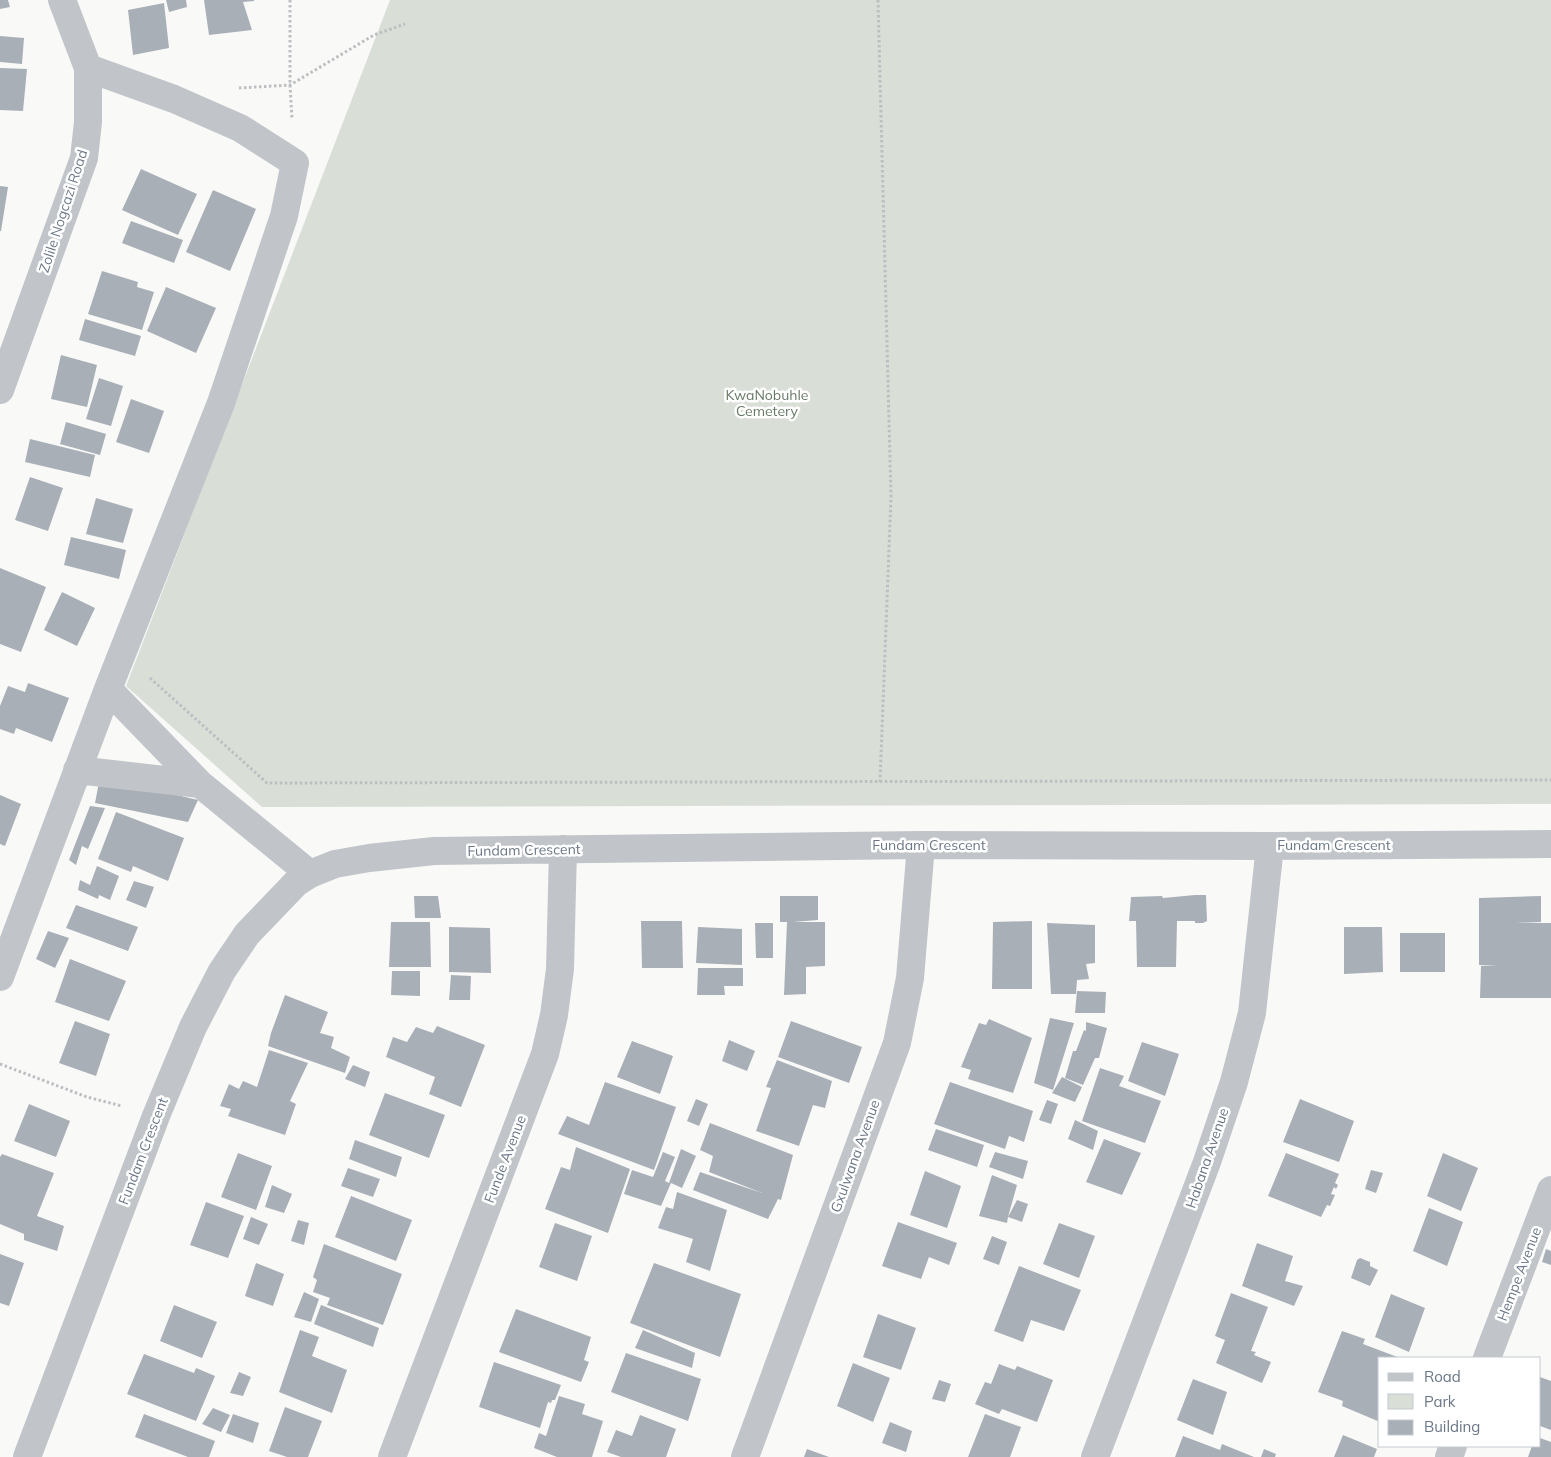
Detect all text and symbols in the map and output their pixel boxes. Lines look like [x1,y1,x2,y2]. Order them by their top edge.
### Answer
street label: Zolile Nogcazi Road [35,147,91,275]
park label: KwaNobuhle Cemetery [725,386,809,420]
street label: Fundam Crescent [872,836,986,854]
street label: Fundam Crescent [1277,836,1391,854]
street label: Fundam Crescent [467,840,581,860]
street label: Fundam Crescent [114,1095,172,1207]
street label: Gxulwana Avenue [826,1097,884,1215]
street label: Habana Avenue [1181,1105,1233,1211]
street label: Funde Avenue [480,1113,530,1205]
street label: Hempe Avenue [1493,1225,1545,1323]
legend [1378,1357,1541,1447]
text: Road [1424,1367,1461,1386]
text: Park [1424,1392,1456,1411]
text: Building [1424,1417,1480,1436]

